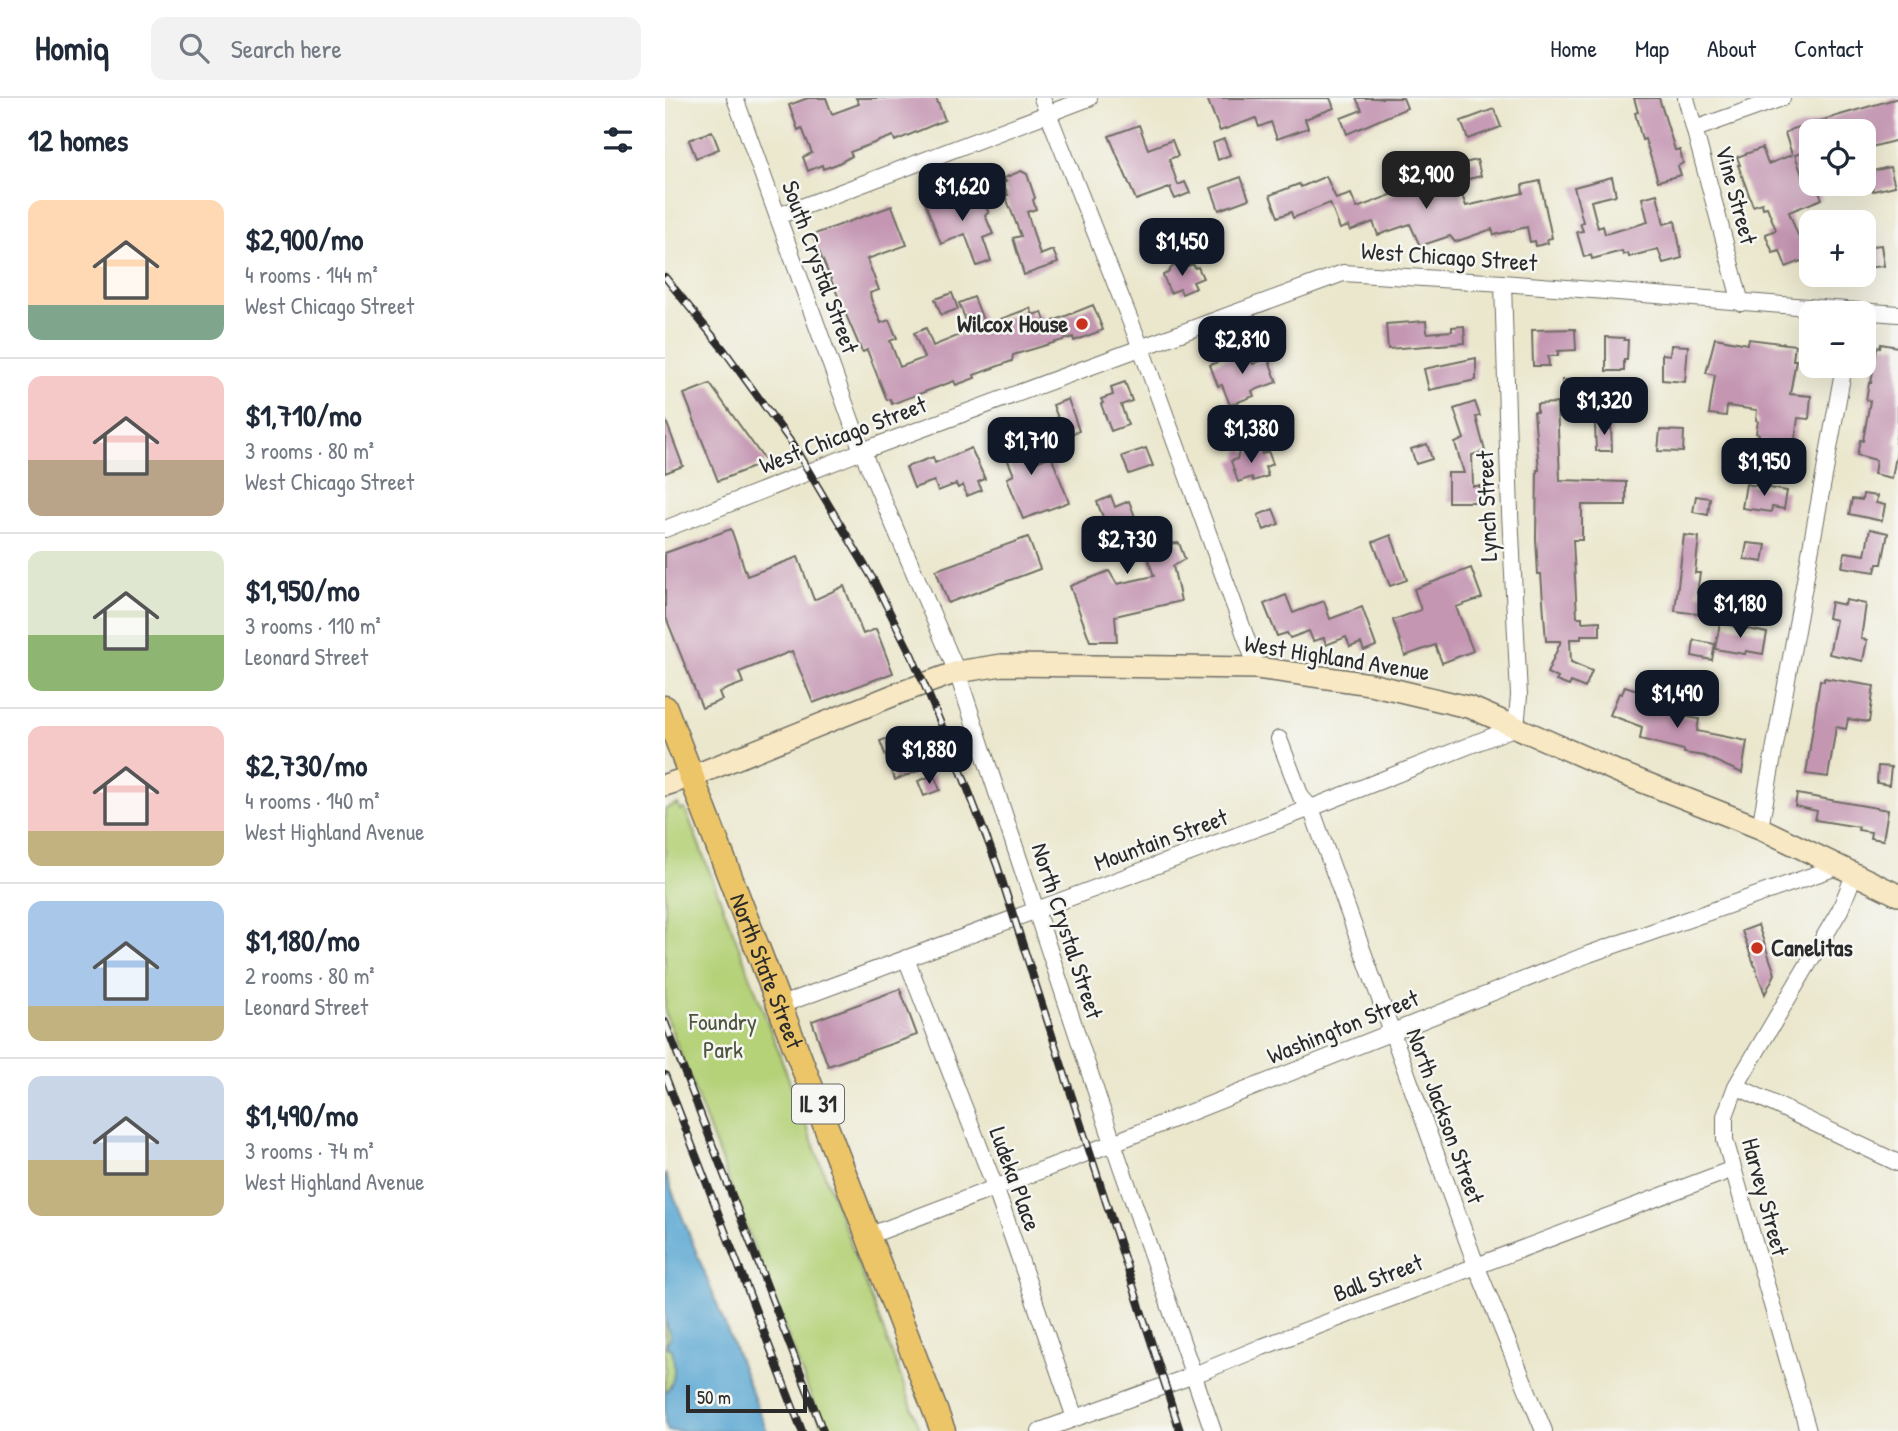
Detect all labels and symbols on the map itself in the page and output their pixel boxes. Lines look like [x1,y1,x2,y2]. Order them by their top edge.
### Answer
street label: Vine Street [1708,142,1766,248]
pin: $2,900 [1369,152,1483,211]
pin: $1,620 [905,164,1019,223]
street label: South Crystal Street [775,176,867,358]
pin: $1,450 [1125,218,1239,278]
street label: West Chicago Street [1360,234,1539,278]
place label: Wilcox House [957,307,1068,339]
marker: Wilcox House [1074,316,1090,332]
pin: $2,810 [1185,316,1299,376]
pin: $1,320 [1547,378,1661,437]
street label: West Chicago Street [755,387,931,481]
pin: $1,380 [1194,406,1308,465]
pin: $1,710 [974,418,1088,477]
pin: $1,950 [1707,438,1821,498]
street label: Lynch Street [1468,449,1504,562]
pin: $2,730 [1070,517,1184,576]
pin: $1,180 [1683,580,1797,640]
street label: West Highland Avenue [1242,627,1432,688]
pin: $1,490 [1620,670,1734,730]
pin: $1,880 [872,726,986,786]
street label: Mountain Street [1090,800,1232,878]
street label: North Crystal Street [1024,839,1112,1023]
street label: North State Street [723,889,812,1054]
place label: Canelitas [1771,931,1853,963]
marker: Canelitas [1749,940,1765,956]
street label: Washington Street [1262,981,1424,1071]
park label: Foundry Park [688,1005,757,1065]
street label: North Jackson Street [1399,1024,1493,1208]
road number: IL 31 [792,1085,844,1124]
street label: Ludeka Place [982,1122,1050,1236]
street label: Harvey Street [1735,1134,1797,1260]
street label: Ball Street [1328,1245,1428,1309]
scale bar [686,1382,807,1414]

